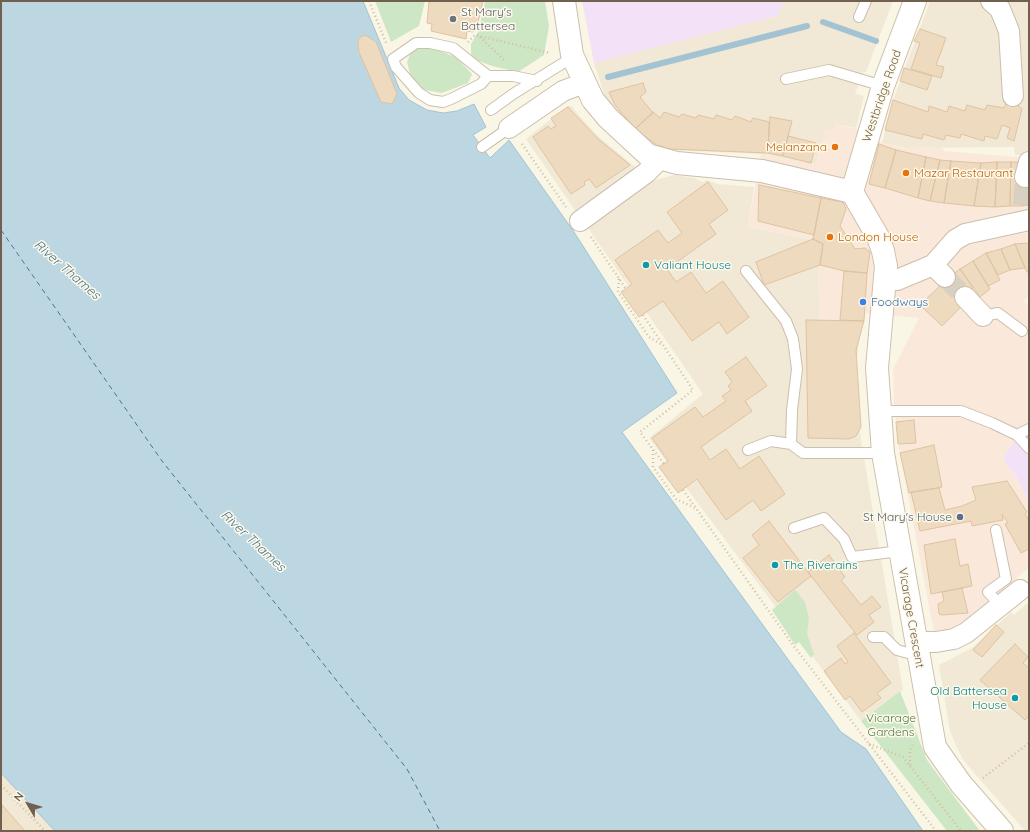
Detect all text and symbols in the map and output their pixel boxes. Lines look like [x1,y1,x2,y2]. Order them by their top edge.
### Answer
place label: St Mary's Battersea [461,5,515,33]
marker: St Mary's Battersea [448,14,458,24]
street label: Westbridge Road [859,48,905,144]
place label: Melanzana [766,140,827,154]
marker: Melanzana [830,142,840,152]
place label: Mazar Restaurant [914,166,1013,180]
marker: Mazar Restaurant [901,168,911,178]
place label: London House [838,230,918,244]
marker: London House [825,232,835,242]
water label: River Thames [31,237,103,303]
place label: Valiant House [654,258,731,272]
marker: Valiant House [641,260,651,270]
place label: Foodways [871,295,928,309]
marker: Foodways [858,297,868,307]
water label: River Thames [217,507,289,575]
place label: St Mary's House [863,510,952,524]
marker: St Mary's House [955,512,965,522]
place label: The Riverains [783,558,858,572]
marker: The Riverains [770,560,780,570]
street label: Vicarage Crescent [895,567,927,669]
place label: Old Battersea House [930,684,1007,712]
marker: Old Battersea House [1010,693,1020,703]
park label: Vicarage Gardens [866,711,916,739]
north arrow [8,784,48,824]
text: N [11,789,27,804]

